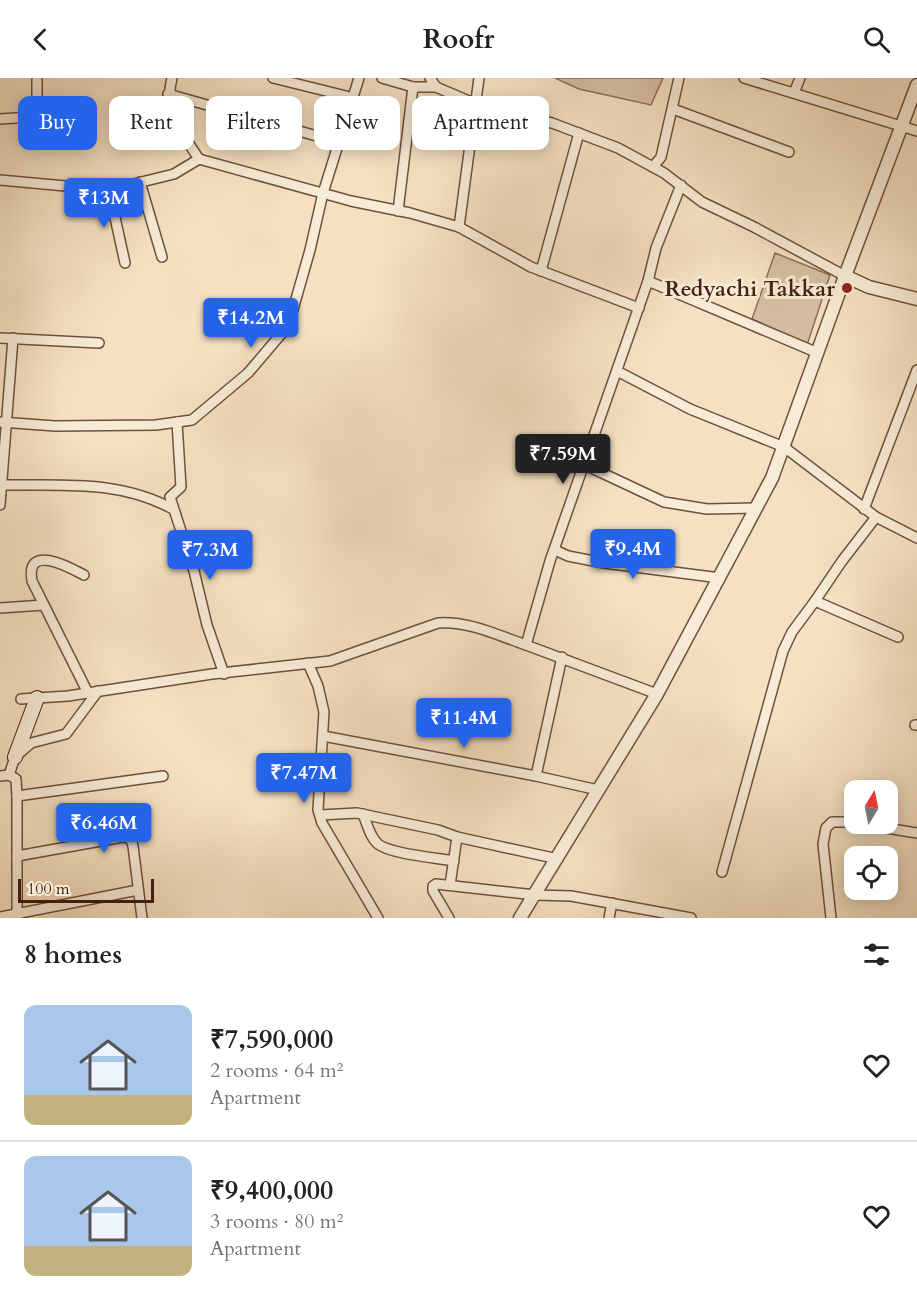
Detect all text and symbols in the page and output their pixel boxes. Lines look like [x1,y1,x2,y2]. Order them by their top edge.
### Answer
text: Roofr [423,21,494,58]
icon: back [24,23,57,56]
icon: search [860,23,893,56]
chip: Buy [18,96,97,150]
chip: Rent [109,96,194,150]
chip: Filters [206,96,302,150]
chip: New [314,96,400,150]
chip: Apartment [412,96,549,150]
pin: ₹13M [68,178,140,229]
text: ₹13M [78,184,130,211]
place label: Redyachi Takkar [665,274,835,304]
marker: Redyachi Takkar [840,281,854,295]
pin: ₹14.2M [202,298,300,349]
text: ₹14.2M [217,304,285,331]
pin: ₹7.59M [514,434,612,485]
text: ₹7.59M [529,440,597,467]
pin: ₹9.4M [591,529,675,580]
pin: ₹7.3M [168,530,252,581]
text: ₹9.4M [604,535,662,562]
text: ₹7.3M [181,536,239,563]
pin: ₹11.4M [415,698,513,749]
text: ₹11.4M [430,704,498,731]
pin: ₹7.47M [255,753,353,804]
text: ₹7.47M [270,759,338,786]
north arrow [844,780,898,834]
map controls [844,780,898,900]
pin: ₹6.46M [55,803,153,854]
text: ₹6.46M [70,809,138,836]
button: locate [844,846,898,900]
scale bar [18,876,154,904]
text: 100 m [27,878,69,900]
text: 8 homes [24,937,122,972]
icon: filters [860,938,893,971]
text: ₹7,590,000 [210,1022,333,1057]
icon: home [72,1029,144,1101]
icon: heart [860,1049,893,1082]
text: 2 rooms · 64 m² [210,1057,343,1084]
text: Apartment [210,1084,301,1111]
text: ₹9,400,000 [210,1173,333,1208]
icon: home [72,1180,144,1252]
icon: heart [860,1200,893,1233]
text: 3 rooms · 80 m² [210,1208,343,1235]
text: Apartment [210,1235,301,1262]

